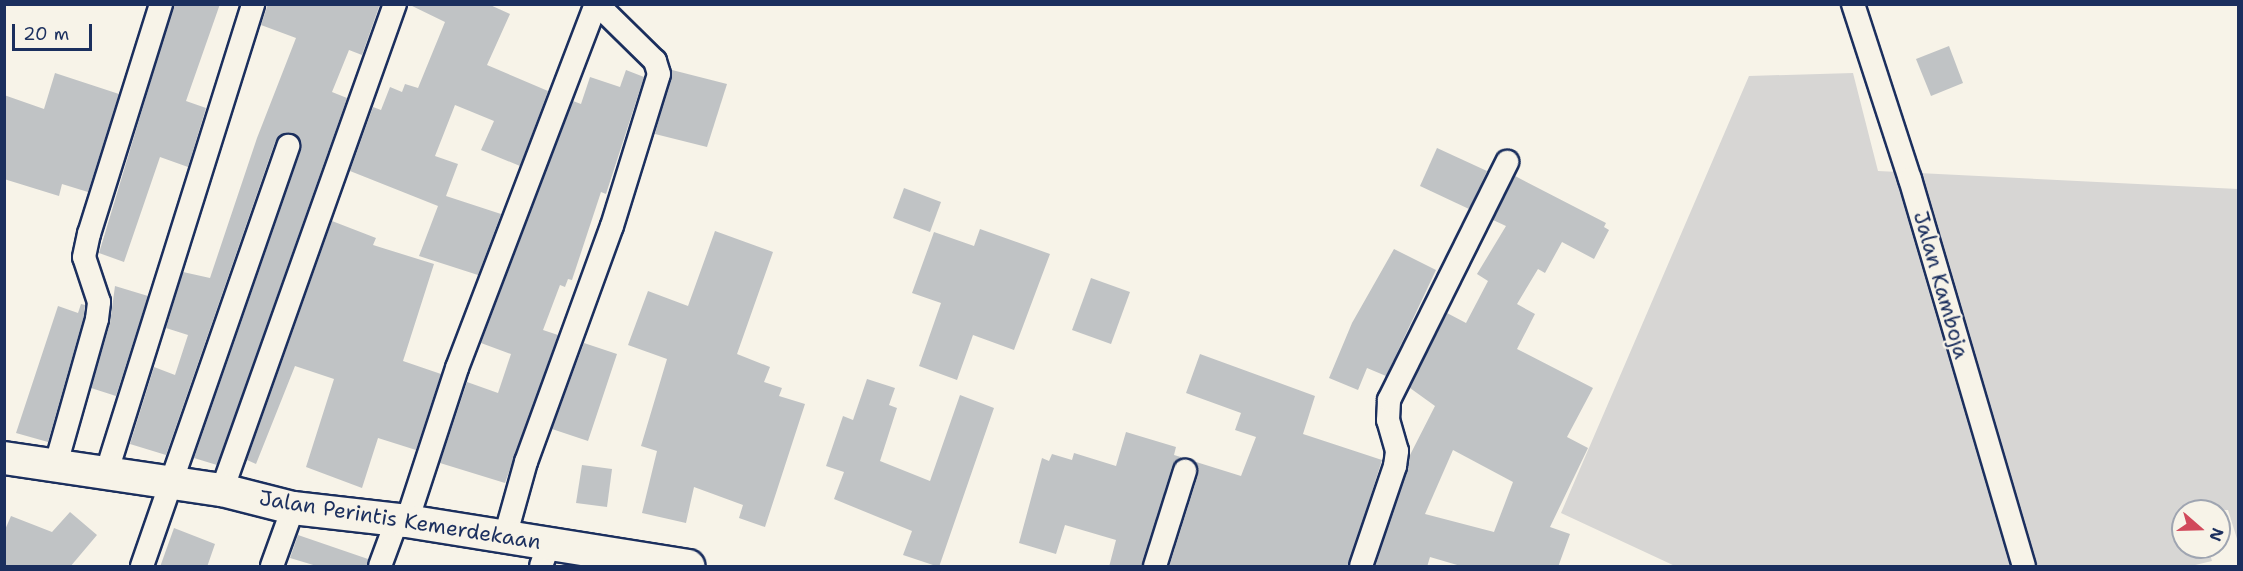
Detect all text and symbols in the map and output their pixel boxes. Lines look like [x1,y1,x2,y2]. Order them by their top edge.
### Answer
scale bar [15,12,94,50]
text: 20 m [23,22,69,46]
street label: Jalan Kamboja [1908,208,1974,362]
street label: Jalan Perintis Kemerdekaan [257,485,543,555]
north arrow [2171,499,2231,559]
text: N [2204,525,2229,544]

